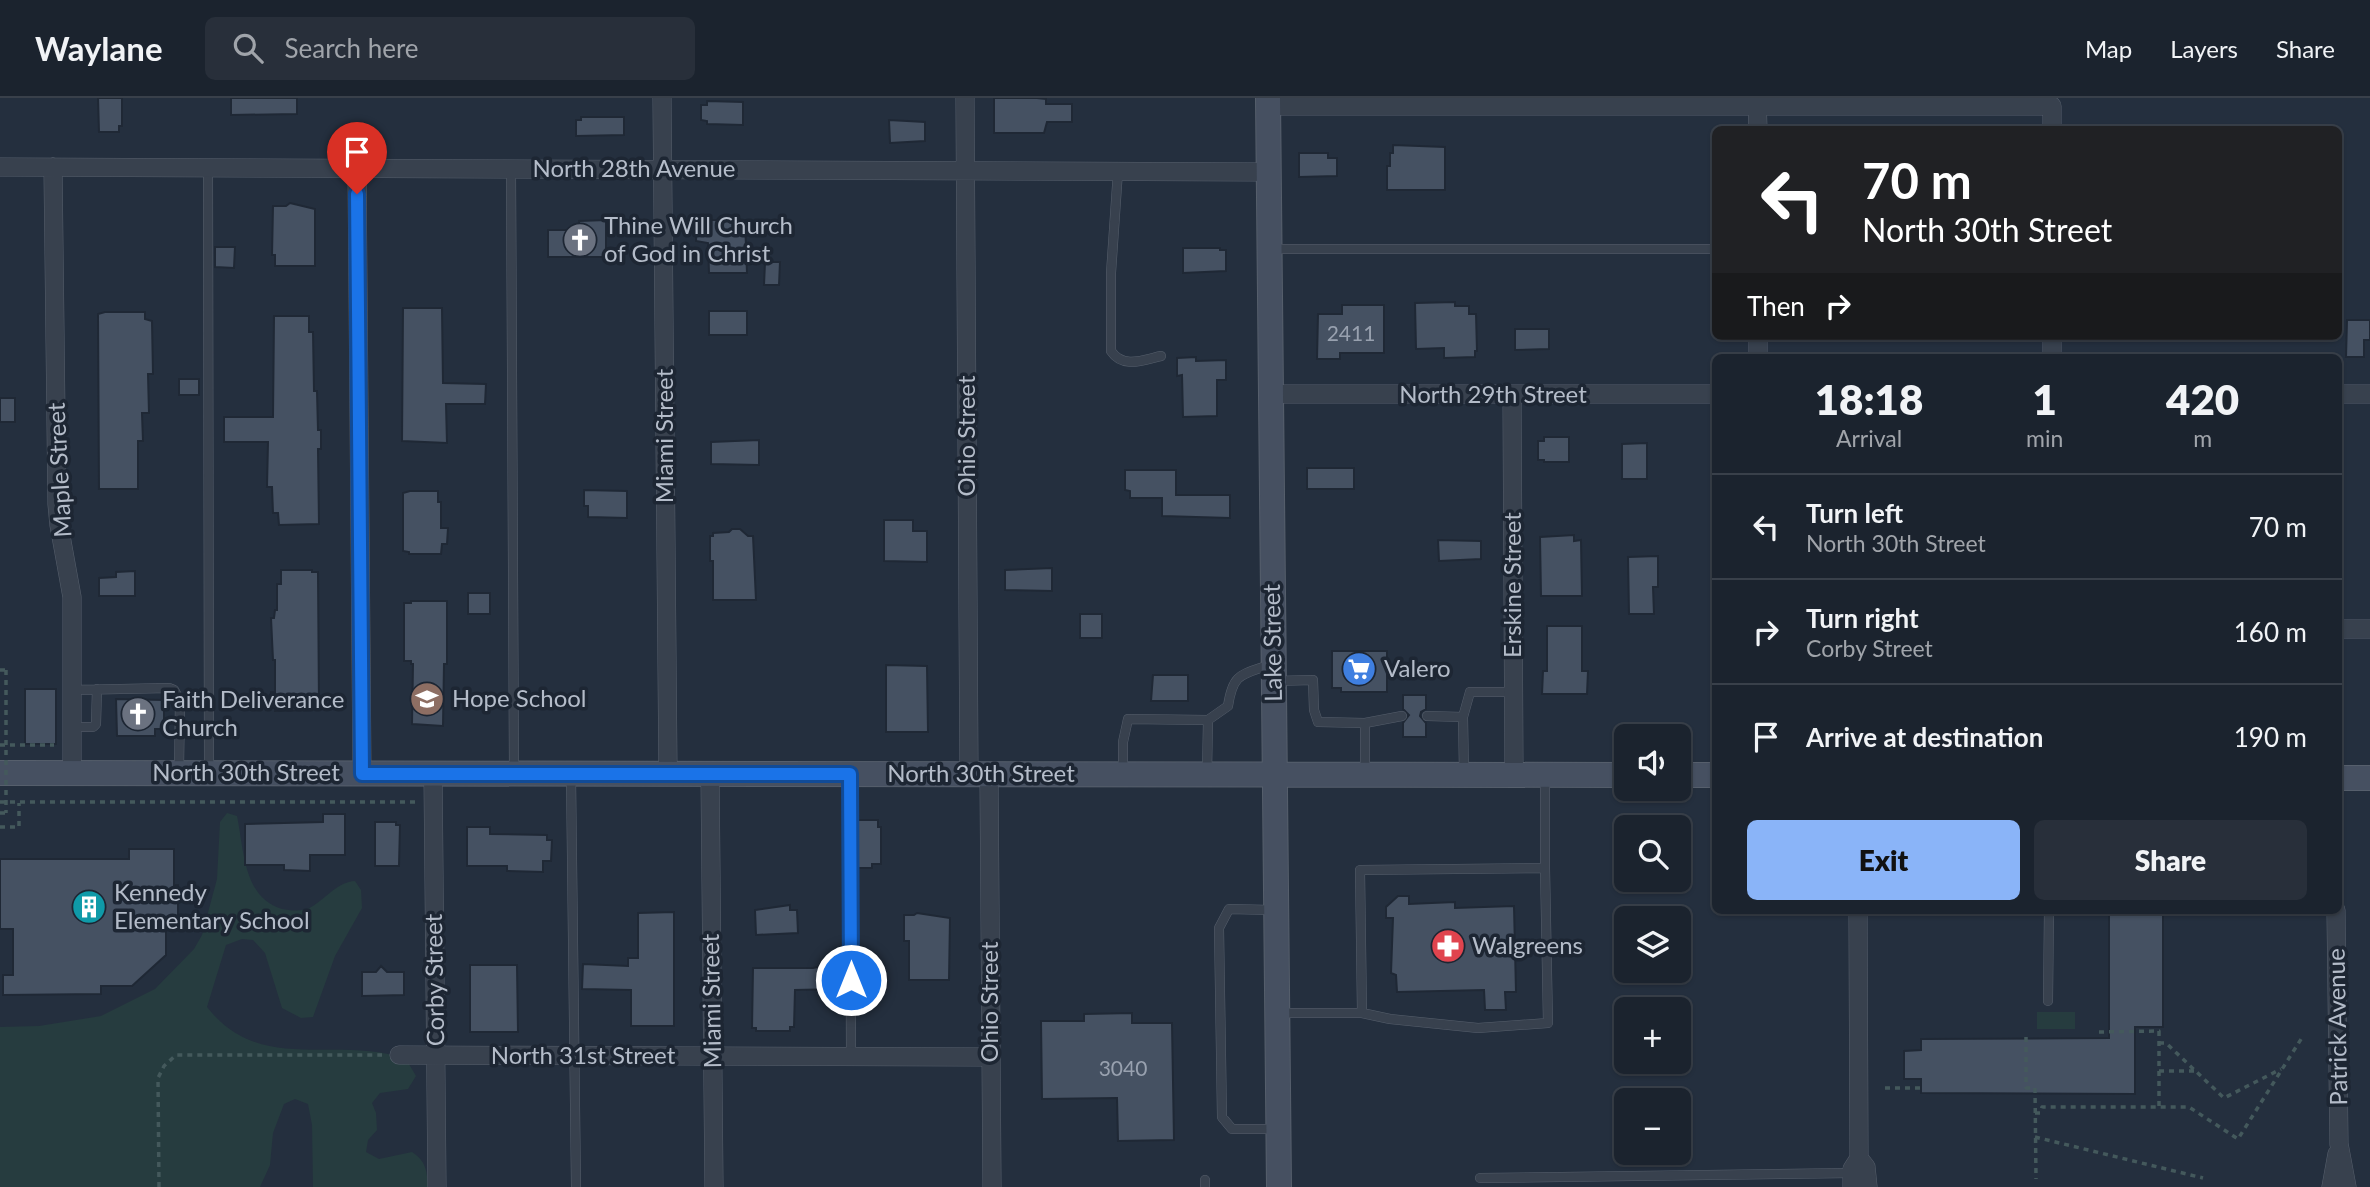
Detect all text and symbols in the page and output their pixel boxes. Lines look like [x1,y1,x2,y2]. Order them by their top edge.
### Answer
search box [205,17,695,80]
text: Waylane [35,28,163,68]
icon: search [229,29,267,67]
text: Search here [285,32,419,64]
text: Map [2085,34,2132,63]
text: Layers [2170,34,2238,63]
text: Share [2276,34,2335,63]
pin [327,122,387,194]
icon: arrive [338,133,376,171]
text: 70 m [1862,151,1972,209]
street label: North 28th Avenue [532,153,736,182]
icon: left [1747,154,1838,245]
place label: Thine Will Church of God in Christ [604,210,793,267]
text: North 30th Street [1862,210,2112,249]
church icon: Thine Will Church of God in Christ [561,221,599,259]
icon: right [1819,287,1857,325]
text: Then [1747,290,1805,322]
house number: 2411 [1327,320,1375,345]
street label: Miami Street [649,368,678,503]
text: 18:18 [1815,374,1923,424]
text: 1 [2033,374,2057,424]
text: 420 [2166,374,2239,424]
street label: Ohio Street [951,375,980,497]
street label: North 29th Street [1399,379,1587,408]
street label: Maple Street [40,402,77,538]
text: Arrival [1836,424,1902,452]
text: min [2026,424,2063,452]
text: m [2193,424,2212,452]
text: Turn left [1806,497,1903,529]
icon: left [1747,508,1785,546]
text: 70 m [2249,511,2307,543]
street label: Erskine Street [1497,512,1526,658]
text: North 30th Street [1806,529,1986,557]
street label: Lake Street [1256,584,1287,702]
text: Turn right [1806,602,1919,634]
icon: right [1747,613,1785,651]
text: 160 m [2234,616,2307,648]
text: Corby Street [1806,634,1933,662]
supermarket icon: Valero [1340,650,1378,688]
place label: Valero [1384,653,1451,682]
school or university icon: Hope School [408,680,446,718]
place label: Hope School [452,683,587,712]
place label: Faith Deliverance Church [162,684,344,741]
church icon: Faith Deliverance Church [119,695,157,733]
icon: arrive [1747,718,1785,756]
text: Arrive at destination [1806,721,2043,753]
text: 190 m [2234,721,2307,753]
map controls [1614,724,1691,1165]
button: sound [1614,724,1691,801]
street label: North 30th Street [152,757,340,786]
street label: North 30th Street [887,758,1075,787]
button: search [1614,815,1691,892]
button: Exit [1747,820,2020,900]
button: Share [2034,820,2307,900]
place label: Kennedy Elementary School [114,877,310,934]
building icon: Kennedy Elementary School [70,888,108,926]
button: layers [1614,906,1691,983]
street label: Corby Street [418,913,449,1046]
pharmacy icon: Walgreens [1429,927,1467,965]
place label: Walgreens [1472,930,1583,959]
street label: Miami Street [695,933,726,1069]
street label: Ohio Street [974,941,1003,1063]
position arrow [814,943,888,1017]
street label: Patrick Avenue [2321,948,2352,1106]
button: + [1614,997,1691,1074]
street label: North 31st Street [491,1040,676,1069]
house number: 3040 [1099,1055,1147,1080]
button: − [1614,1088,1691,1165]

